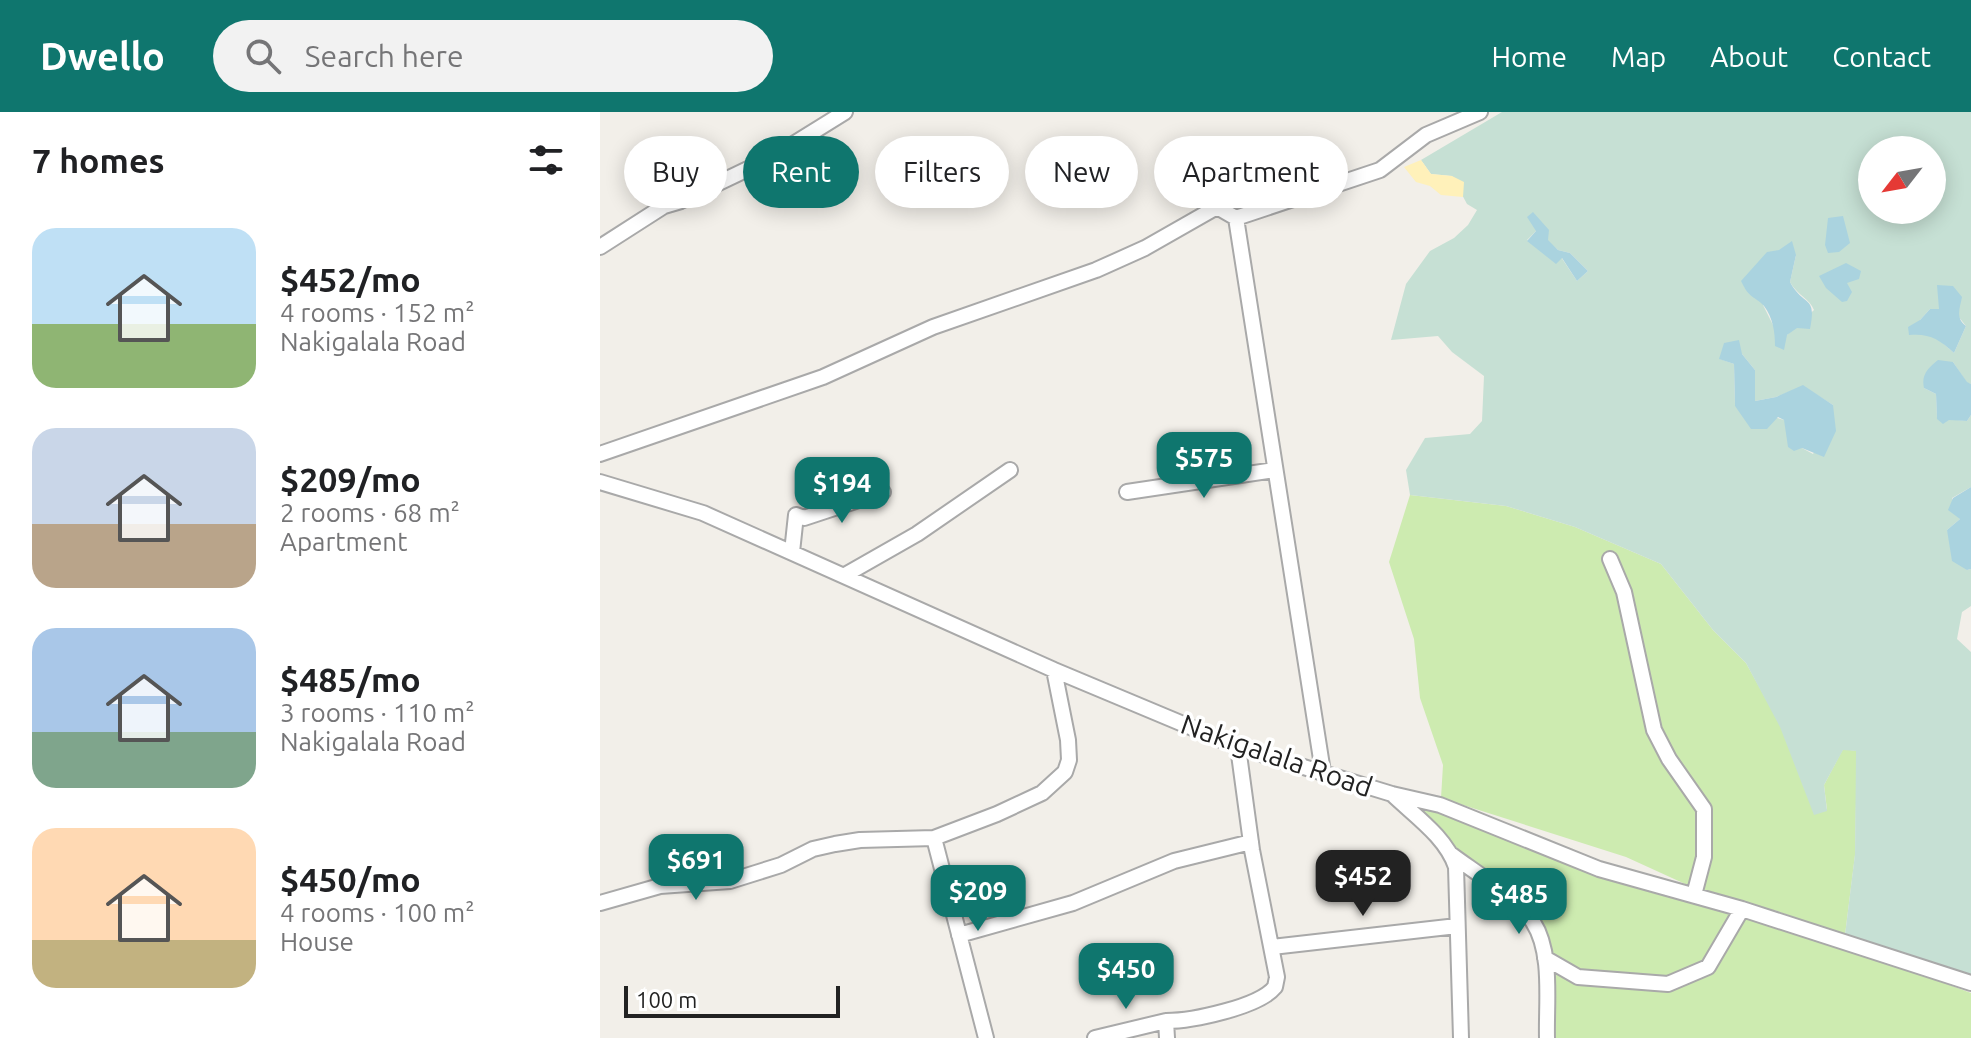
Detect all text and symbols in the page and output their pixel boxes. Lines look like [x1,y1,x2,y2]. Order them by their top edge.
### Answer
search box [213,20,773,92]
icon: search [241,34,285,78]
text: Dwello [40,35,165,77]
text: Search here [305,39,463,73]
text: Home [1492,41,1567,72]
text: Map [1611,41,1666,72]
text: About [1710,41,1788,72]
text: Contact [1832,41,1931,72]
chip: Buy [624,136,727,208]
chip: Rent [743,136,859,208]
chip: Filters [875,136,1009,208]
chip: New [1025,136,1138,208]
chip: Apartment [1154,136,1348,208]
north arrow [1858,136,1946,224]
map controls [1858,136,1946,224]
icon: filters [524,138,568,182]
text: 7 homes [32,141,165,179]
icon: home [96,260,192,356]
text: $452/mo [280,260,421,298]
text: 4 rooms · 152 m² [280,298,475,327]
text: Nakigalala Road [280,327,466,356]
pin: $575 [1157,432,1251,500]
text: $575 [1175,443,1233,472]
pin: $194 [795,457,889,525]
icon: home [96,460,192,556]
text: $209/mo [280,460,421,498]
text: $194 [813,468,871,497]
text: 2 rooms · 68 m² [280,498,460,527]
text: Apartment [280,527,407,556]
icon: home [96,660,192,756]
text: $485/mo [280,660,421,698]
text: 3 rooms · 110 m² [280,698,475,727]
street label: Nakigalala Road [1177,708,1377,802]
text: Nakigalala Road [280,727,466,756]
pin: $691 [649,834,743,902]
text: $691 [667,845,725,874]
pin: $452 [1316,850,1410,918]
icon: home [96,860,192,956]
text: $450/mo [280,860,421,898]
text: $452 [1334,861,1392,890]
pin: $209 [931,865,1025,933]
pin: $485 [1472,868,1566,936]
text: $209 [949,876,1007,905]
text: $485 [1490,879,1548,908]
text: 4 rooms · 100 m² [280,898,475,927]
text: House [280,927,354,956]
pin: $450 [1079,943,1173,1011]
text: $450 [1097,954,1155,983]
scale bar [624,982,840,1018]
text: 100 m [636,987,697,1012]

